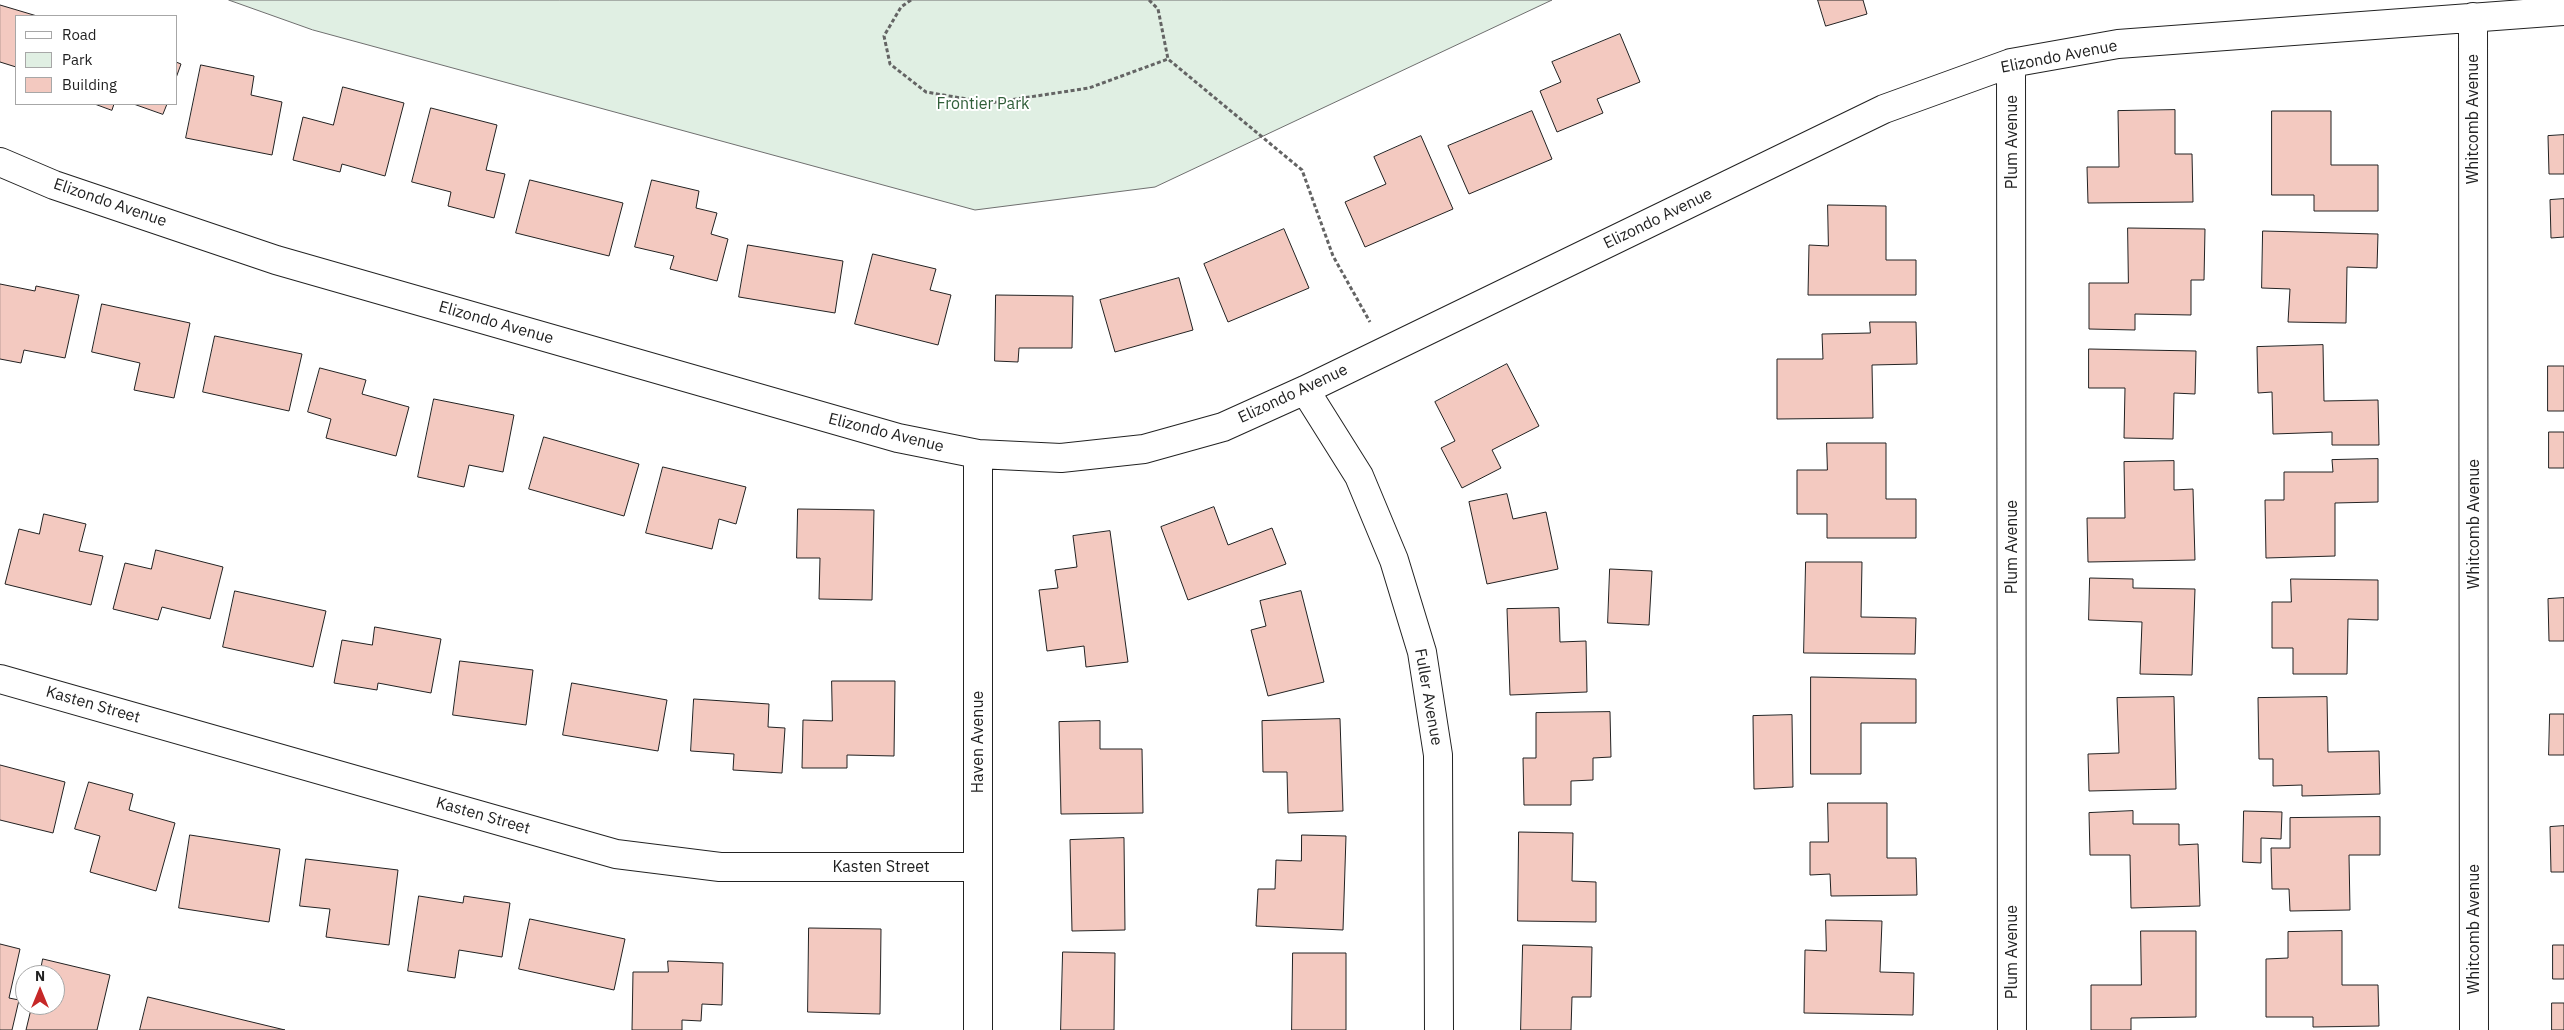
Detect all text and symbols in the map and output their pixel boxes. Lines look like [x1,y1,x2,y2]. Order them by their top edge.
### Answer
legend [15,15,178,105]
text: Road [62,25,97,44]
street label: Elizondo Avenue [1999,36,2119,78]
text: Park [62,50,92,69]
street label: Whitcomb Avenue [2463,54,2483,184]
text: Building [62,75,117,94]
park label: Frontier Park [937,94,1029,114]
street label: Plum Avenue [2002,95,2022,189]
street label: Elizondo Avenue [51,175,169,231]
street label: Elizondo Avenue [1601,184,1715,254]
street label: Elizondo Avenue [436,297,556,349]
street label: Elizondo Avenue [1235,360,1351,428]
street label: Elizondo Avenue [826,409,946,457]
street label: Whitcomb Avenue [2464,459,2484,589]
street label: Plum Avenue [2002,500,2022,594]
street label: Fuller Avenue [1410,647,1446,747]
street label: Kasten Street [44,682,142,728]
street label: Haven Avenue [968,691,988,793]
street label: Kasten Street [434,793,532,839]
street label: Kasten Street [832,857,930,877]
street label: Whitcomb Avenue [2464,864,2484,994]
street label: Plum Avenue [2002,905,2022,999]
north arrow [15,965,65,1015]
text: N [35,967,45,985]

